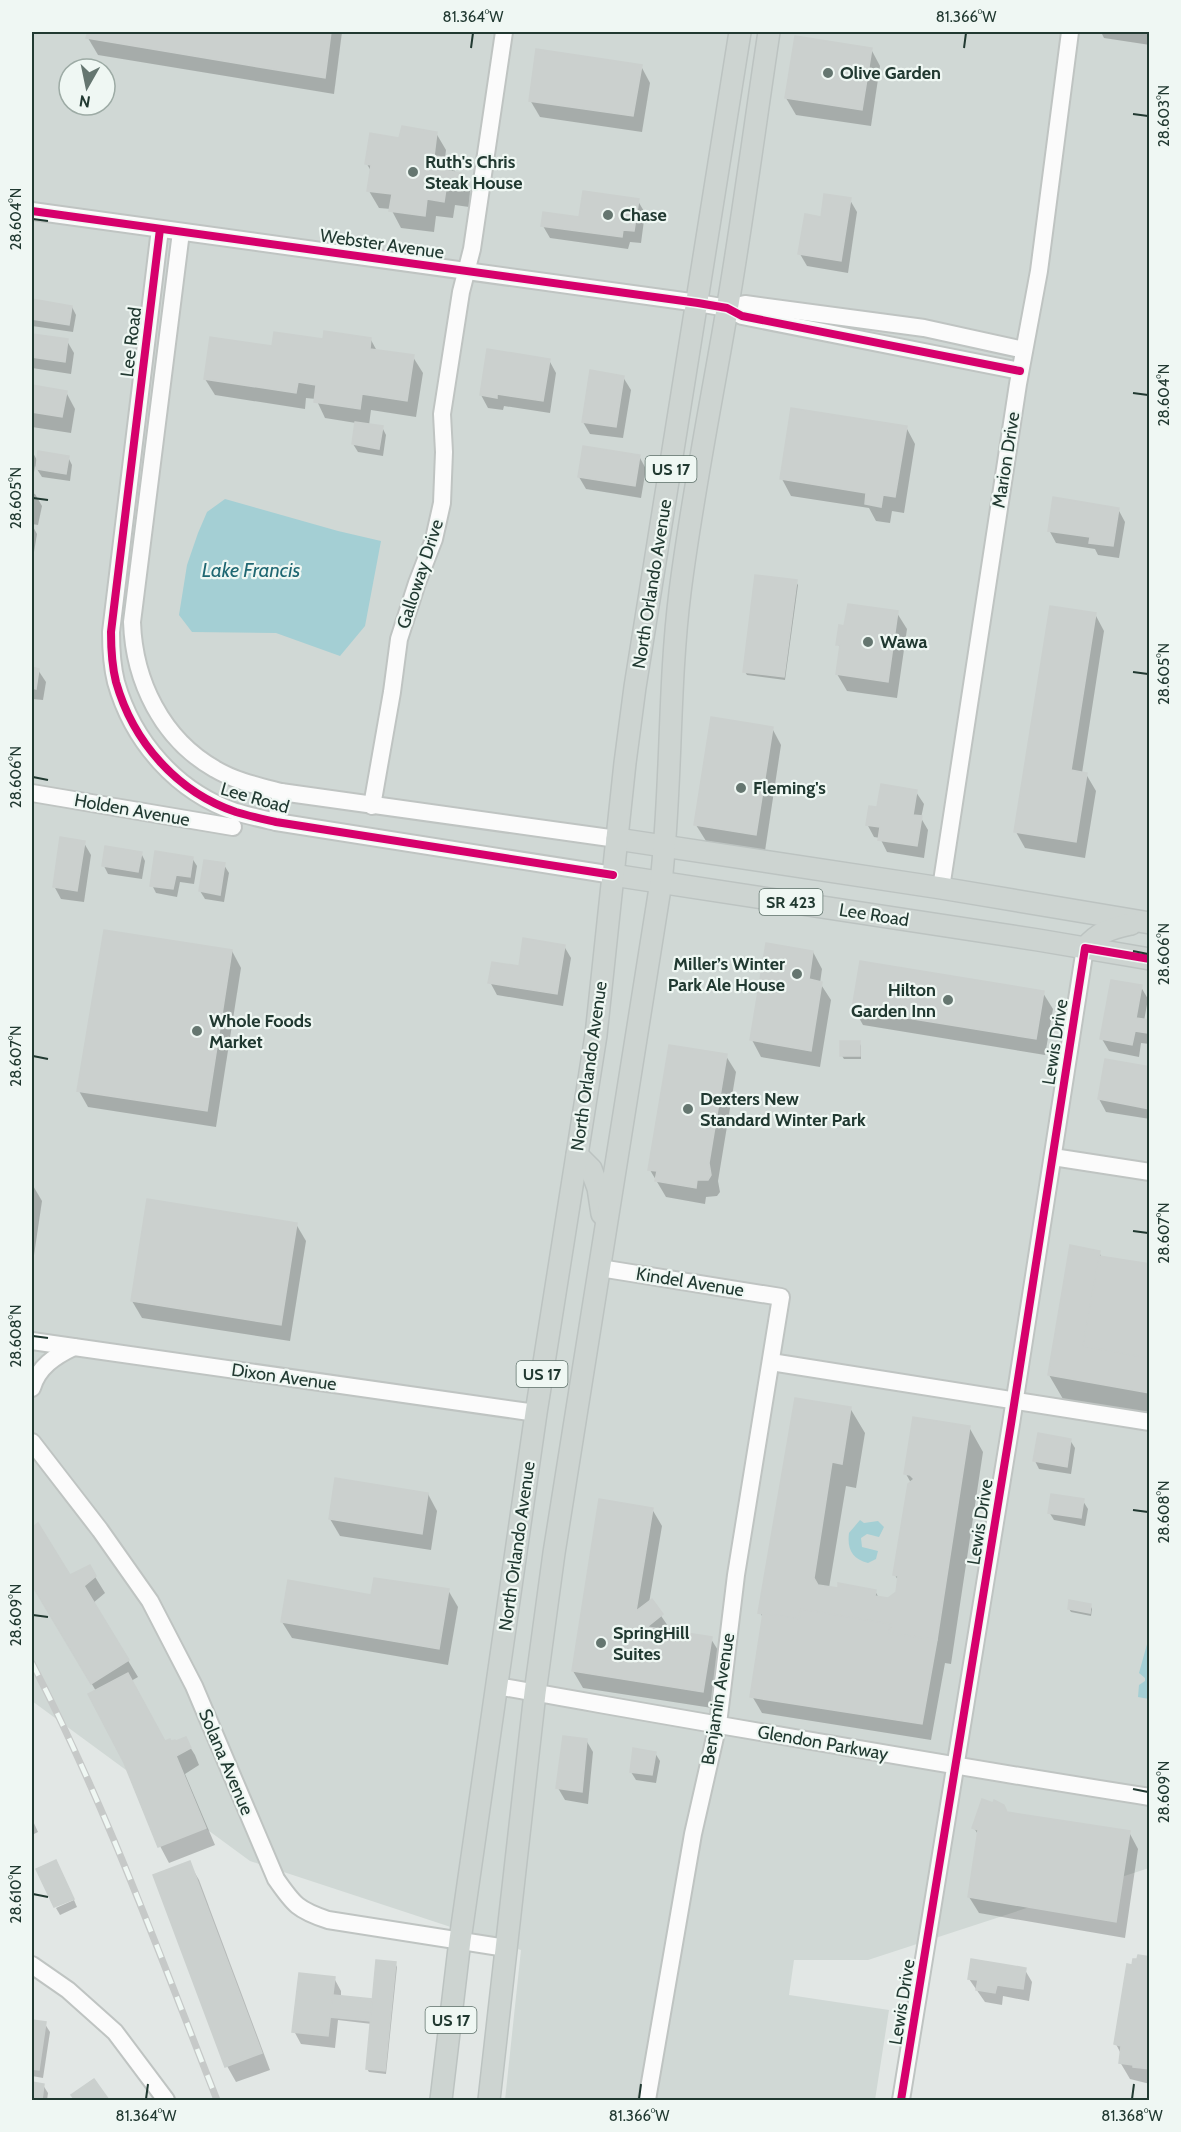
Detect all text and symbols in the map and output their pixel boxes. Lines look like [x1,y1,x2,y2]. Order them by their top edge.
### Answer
text: 81.364°W [443,8,504,26]
text: 81.366°W [936,8,997,26]
north arrow [57,57,117,117]
place label: Olive Garden [840,62,941,84]
marker: Olive Garden [821,66,835,80]
text: 28.603°N [1155,85,1173,147]
text: N [78,91,92,112]
place label: Ruth's Chris Steak House [425,151,522,194]
marker: Ruth's Chris Steak House [406,165,420,179]
text: 28.604°N [7,188,25,250]
place label: Chase [620,204,667,226]
marker: Chase [601,208,615,222]
street label: Webster Avenue [319,224,445,264]
street label: Lee Road [116,306,146,378]
text: 28.604°N [1155,364,1173,426]
street label: Marion Drive [988,410,1024,510]
road number: US 17 [646,456,696,482]
text: 28.605°N [7,467,25,529]
street label: North Orlando Avenue [628,498,676,670]
street label: Galloway Drive [392,517,448,631]
water label: Lake Francis [202,558,300,582]
place label: Wawa [880,631,927,653]
marker: Wawa [861,635,875,649]
text: 28.605°N [1155,643,1173,705]
text: 28.606°N [7,746,25,808]
place label: Fleming's [753,777,826,799]
street label: Lee Road [218,778,292,818]
marker: Fleming's [734,781,748,795]
street label: Holden Avenue [73,789,191,831]
road number: SR 423 [760,889,822,915]
street label: Lee Road [838,899,910,931]
text: 28.606°N [1155,923,1173,985]
place label: Miller’s Winter Park Ale House [668,953,785,996]
marker: Miller’s Winter Park Ale House [790,967,804,981]
place label: Hilton Garden Inn [851,979,936,1022]
street label: North Orlando Avenue [566,980,612,1152]
marker: Hilton Garden Inn [941,993,955,1007]
street label: Lewis Drive [1037,997,1073,1087]
place label: Whole Foods Market [209,1010,312,1053]
marker: Whole Foods Market [190,1024,204,1038]
text: 28.607°N [7,1025,25,1087]
place label: Dexters New Standard Winter Park [700,1088,866,1131]
marker: Dexters New Standard Winter Park [681,1102,695,1116]
text: 28.607°N [1155,1202,1173,1264]
street label: Kindel Avenue [634,1263,746,1301]
text: 28.608°N [7,1304,25,1368]
street label: Dixon Avenue [230,1359,338,1395]
road number: US 17 [516,1361,568,1387]
street label: North Orlando Avenue [494,1460,540,1632]
street label: Lewis Drive [962,1477,998,1567]
text: 28.608°N [1155,1480,1173,1544]
text: 28.609°N [7,1584,25,1646]
place label: SpringHill Suites [613,1622,690,1665]
street label: Benjamin Avenue [697,1631,739,1767]
marker: SpringHill Suites [594,1636,608,1650]
street label: Solana Avenue [194,1706,258,1818]
street label: Glendon Parkway [756,1721,890,1765]
text: 28.609°N [1155,1761,1173,1823]
text: 28.610°N [7,1865,25,1923]
street label: Lewis Drive [884,1957,920,2047]
road number: US 17 [426,2007,476,2033]
text: 81.364°W [116,2107,177,2125]
text: 81.366°W [609,2107,670,2125]
text: 81.368°W [1101,2107,1163,2125]

